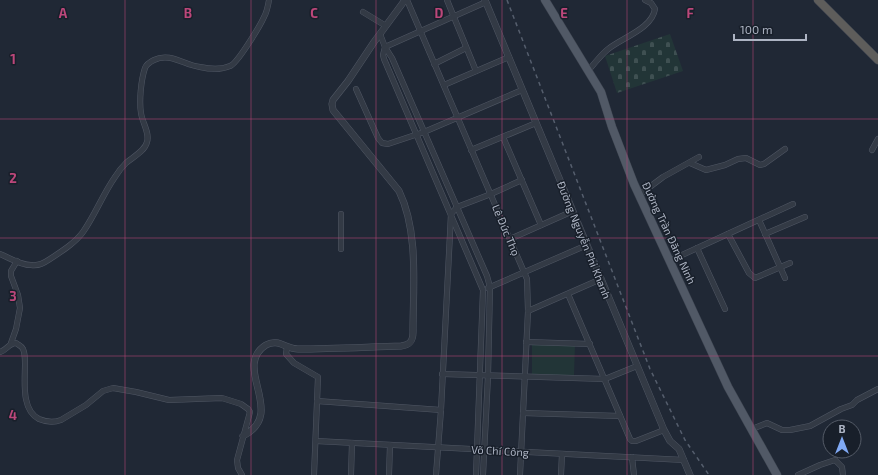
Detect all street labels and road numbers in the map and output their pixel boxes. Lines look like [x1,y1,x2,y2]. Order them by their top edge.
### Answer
street label: Đường Nguyễn Phi Khanh [555,179,614,301]
street label: Đường Trần Đăng Ninh [640,180,699,286]
street label: Lê Đức Thọ [489,202,523,258]
street label: Võ Chí Công [471,442,529,459]

